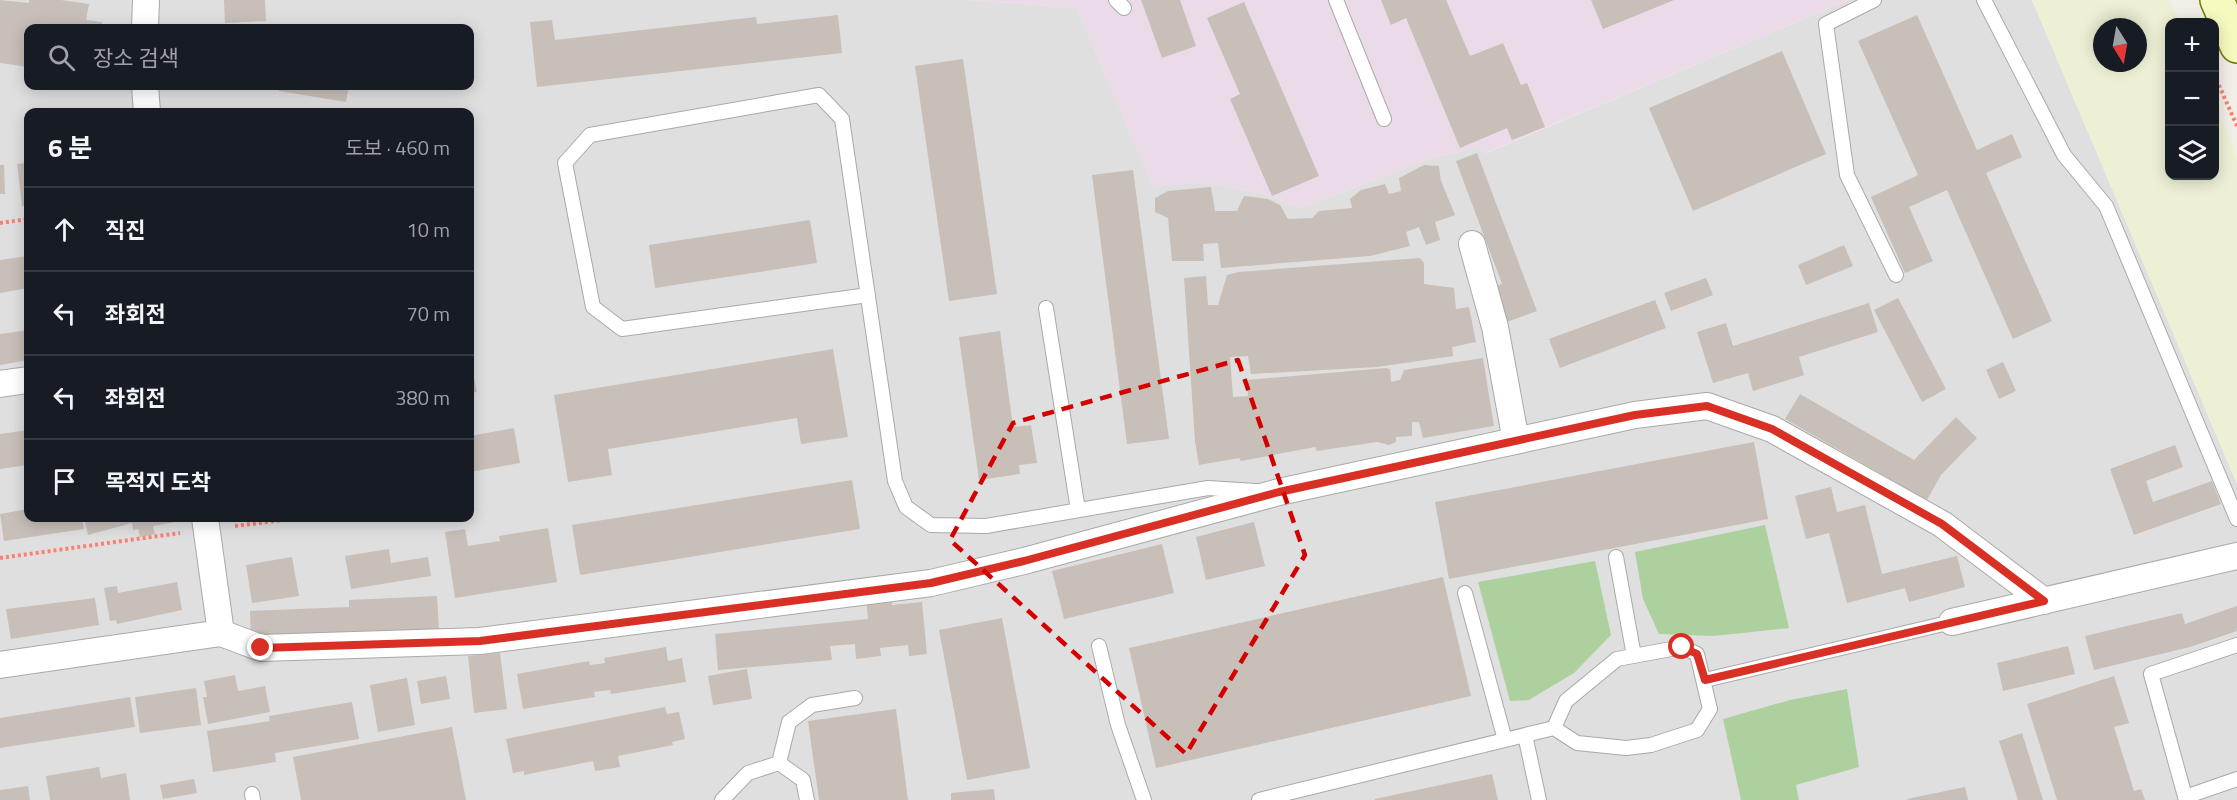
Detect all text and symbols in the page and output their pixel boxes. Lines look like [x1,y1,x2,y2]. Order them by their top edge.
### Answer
north arrow [2093,18,2147,72]
map controls [2165,18,2219,180]
button: + [2165,18,2219,72]
search box [24,24,474,90]
icon: search [45,41,78,74]
text: 장소 검색 [93,41,179,75]
button: − [2165,72,2219,126]
button: layers [2165,126,2219,180]
text: 6 분 [48,128,92,167]
text: 도보 · 460 m [345,132,450,163]
icon: ahead [48,213,81,246]
text: 직진 [105,213,145,247]
text: 10 m [406,214,450,245]
icon: left [48,297,81,330]
text: 좌회전 [105,297,166,331]
text: 70 m [406,298,450,329]
icon: left [48,381,81,414]
text: 좌회전 [105,381,166,415]
text: 380 m [395,382,450,413]
icon: arrive [48,465,81,498]
text: 목적지 도착 [105,465,211,499]
route start [1668,633,1694,659]
route end [247,634,273,660]

